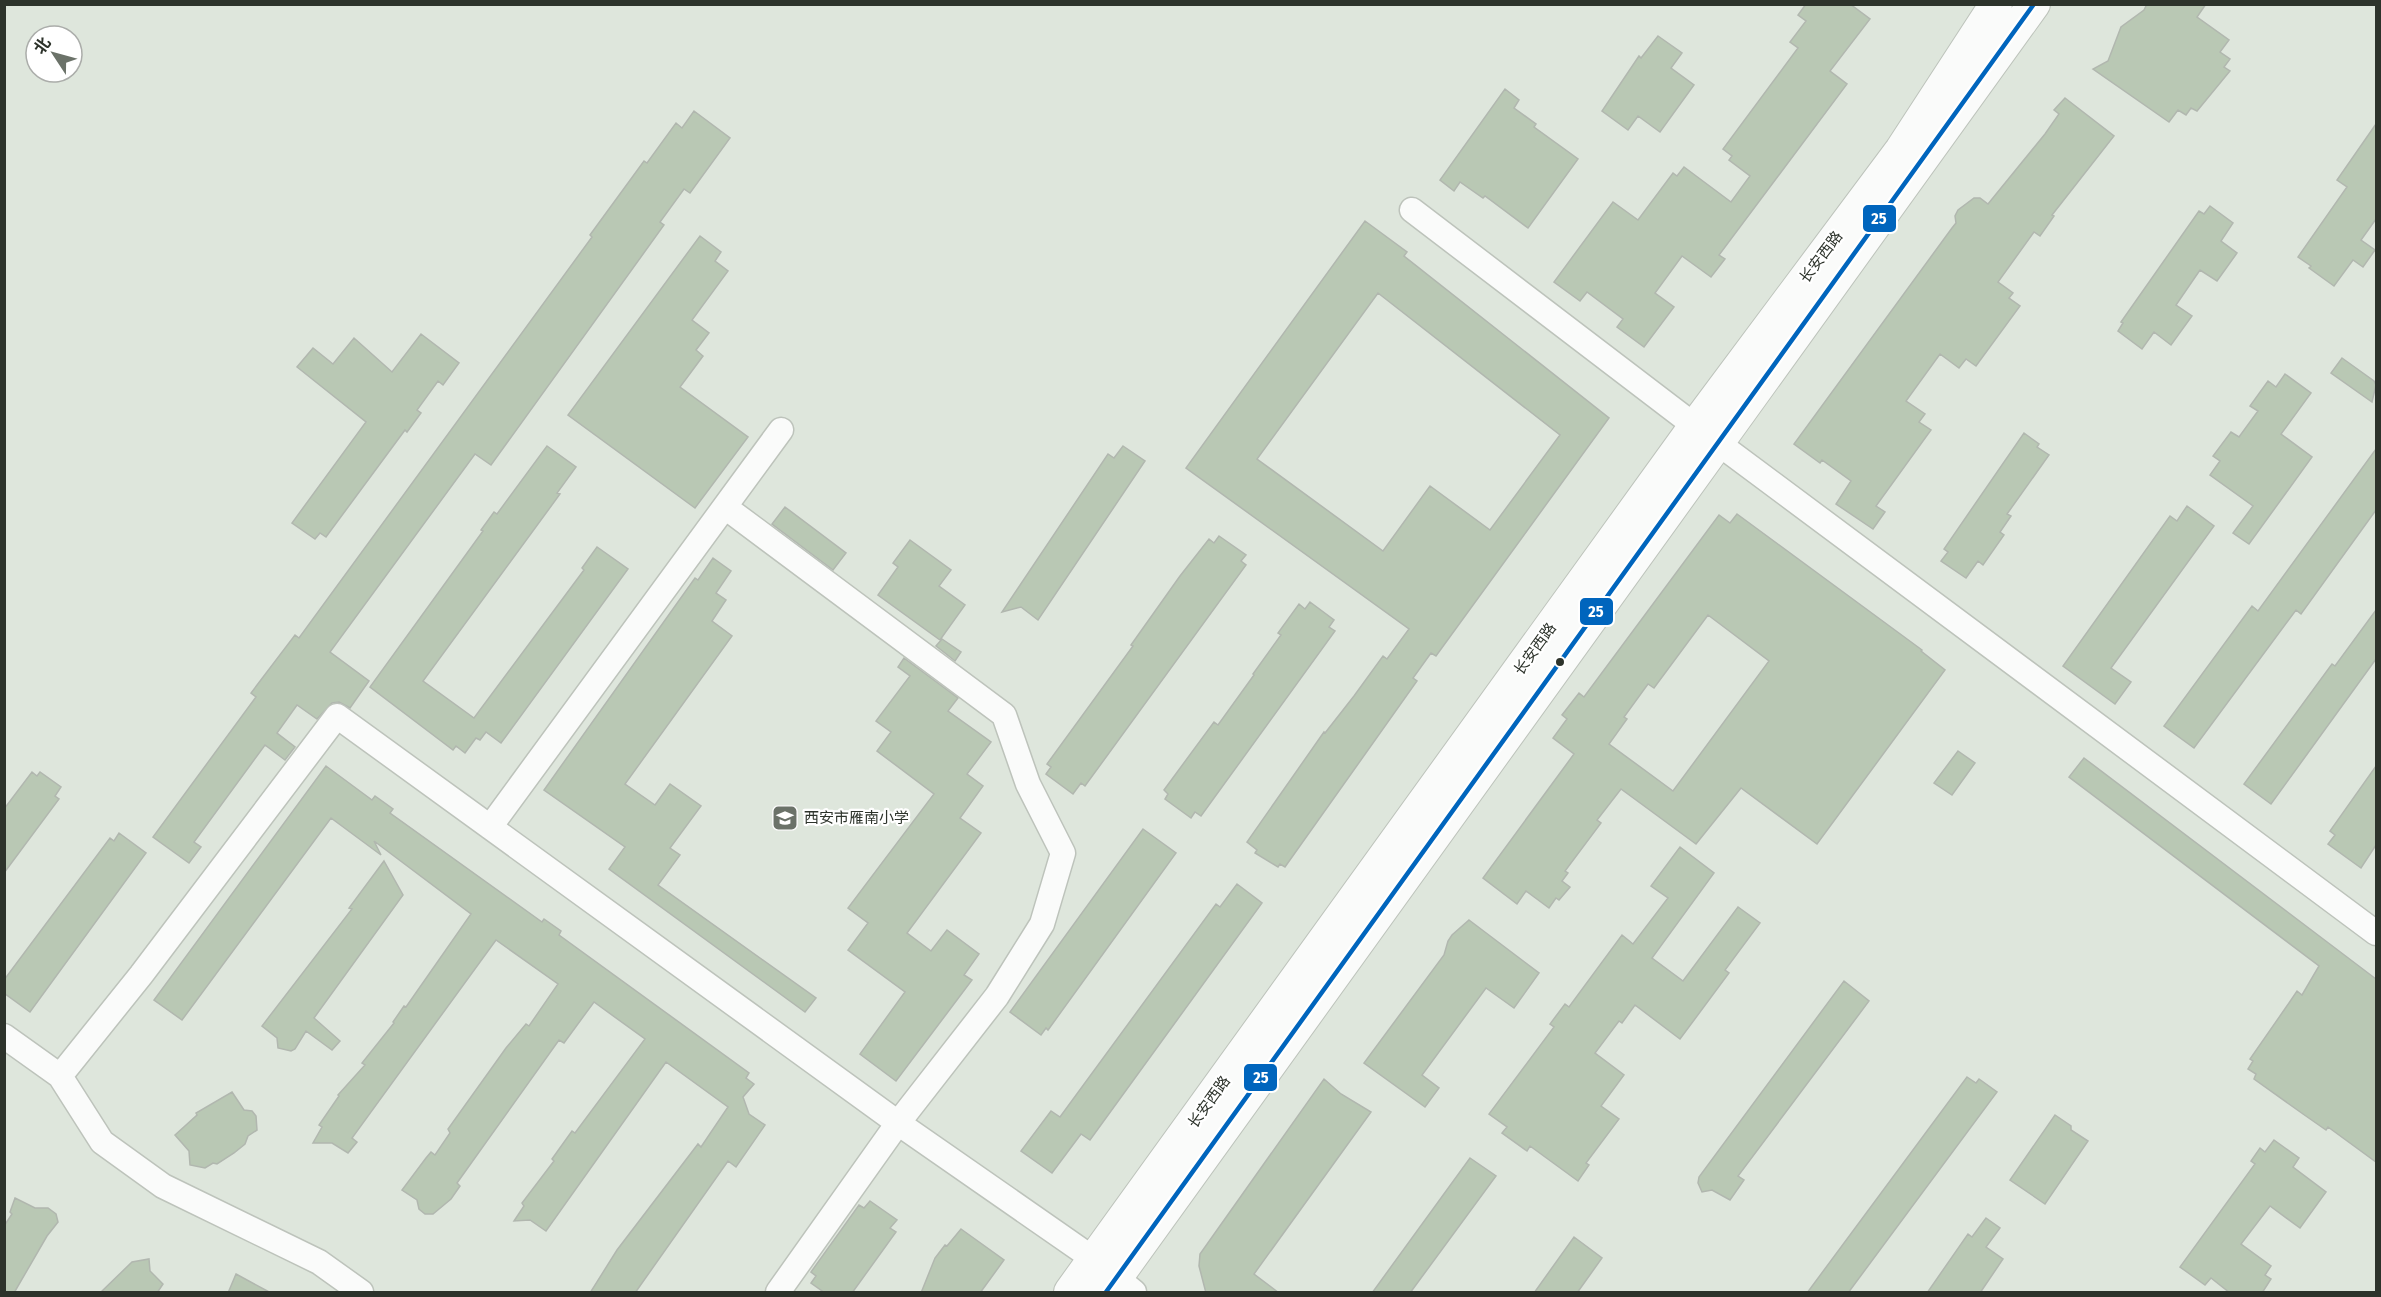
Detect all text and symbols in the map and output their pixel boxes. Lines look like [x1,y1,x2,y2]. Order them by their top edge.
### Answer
north arrow [24,24,84,84]
text: 北 [30,33,55,58]
line badge: 25 [1862,204,1897,233]
text: 25 [1870,209,1887,228]
street label: 长安西路 [1796,228,1846,286]
line badge: 25 [1579,597,1614,626]
text: 25 [1587,602,1604,621]
street label: 长安西路 [1510,619,1560,679]
unlabelled marker [1554,656,1566,668]
school or university icon: 西安市雁南小学 [770,803,800,833]
place label: 西安市雁南小学 [804,809,909,827]
line badge: 25 [1243,1063,1278,1092]
text: 25 [1252,1068,1269,1087]
street label: 长安西路 [1184,1072,1234,1132]

